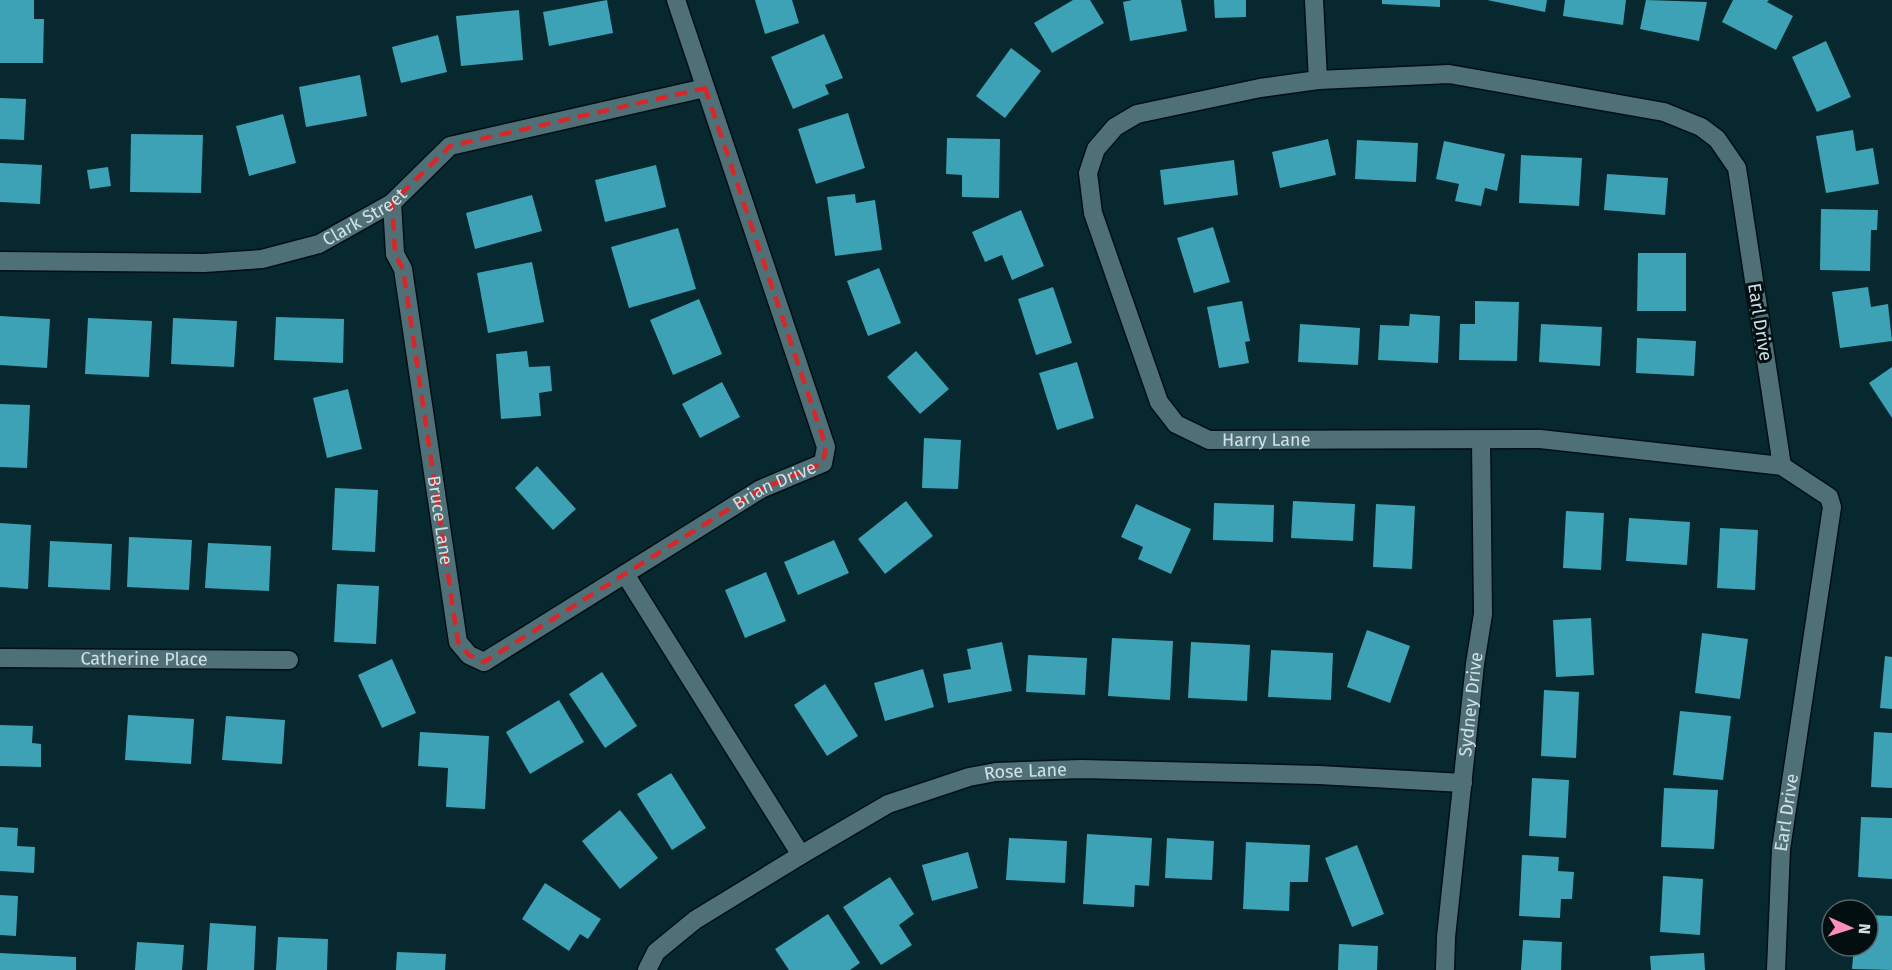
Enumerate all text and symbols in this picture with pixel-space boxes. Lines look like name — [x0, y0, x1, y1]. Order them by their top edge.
street label: Clark Street — [318, 183, 412, 251]
street label: Earl Drive — [1743, 282, 1777, 362]
street label: Harry Lane — [1222, 429, 1311, 451]
street label: Brian Drive — [728, 456, 820, 515]
street label: Bruce Lane — [423, 474, 458, 566]
street label: Catherine Place — [80, 648, 208, 670]
street label: Sydney Drive — [1454, 650, 1488, 758]
street label: Rose Lane — [982, 759, 1067, 785]
street label: Earl Drive — [1770, 772, 1803, 853]
north arrow — [1820, 898, 1880, 958]
text: N — [1855, 923, 1874, 935]

